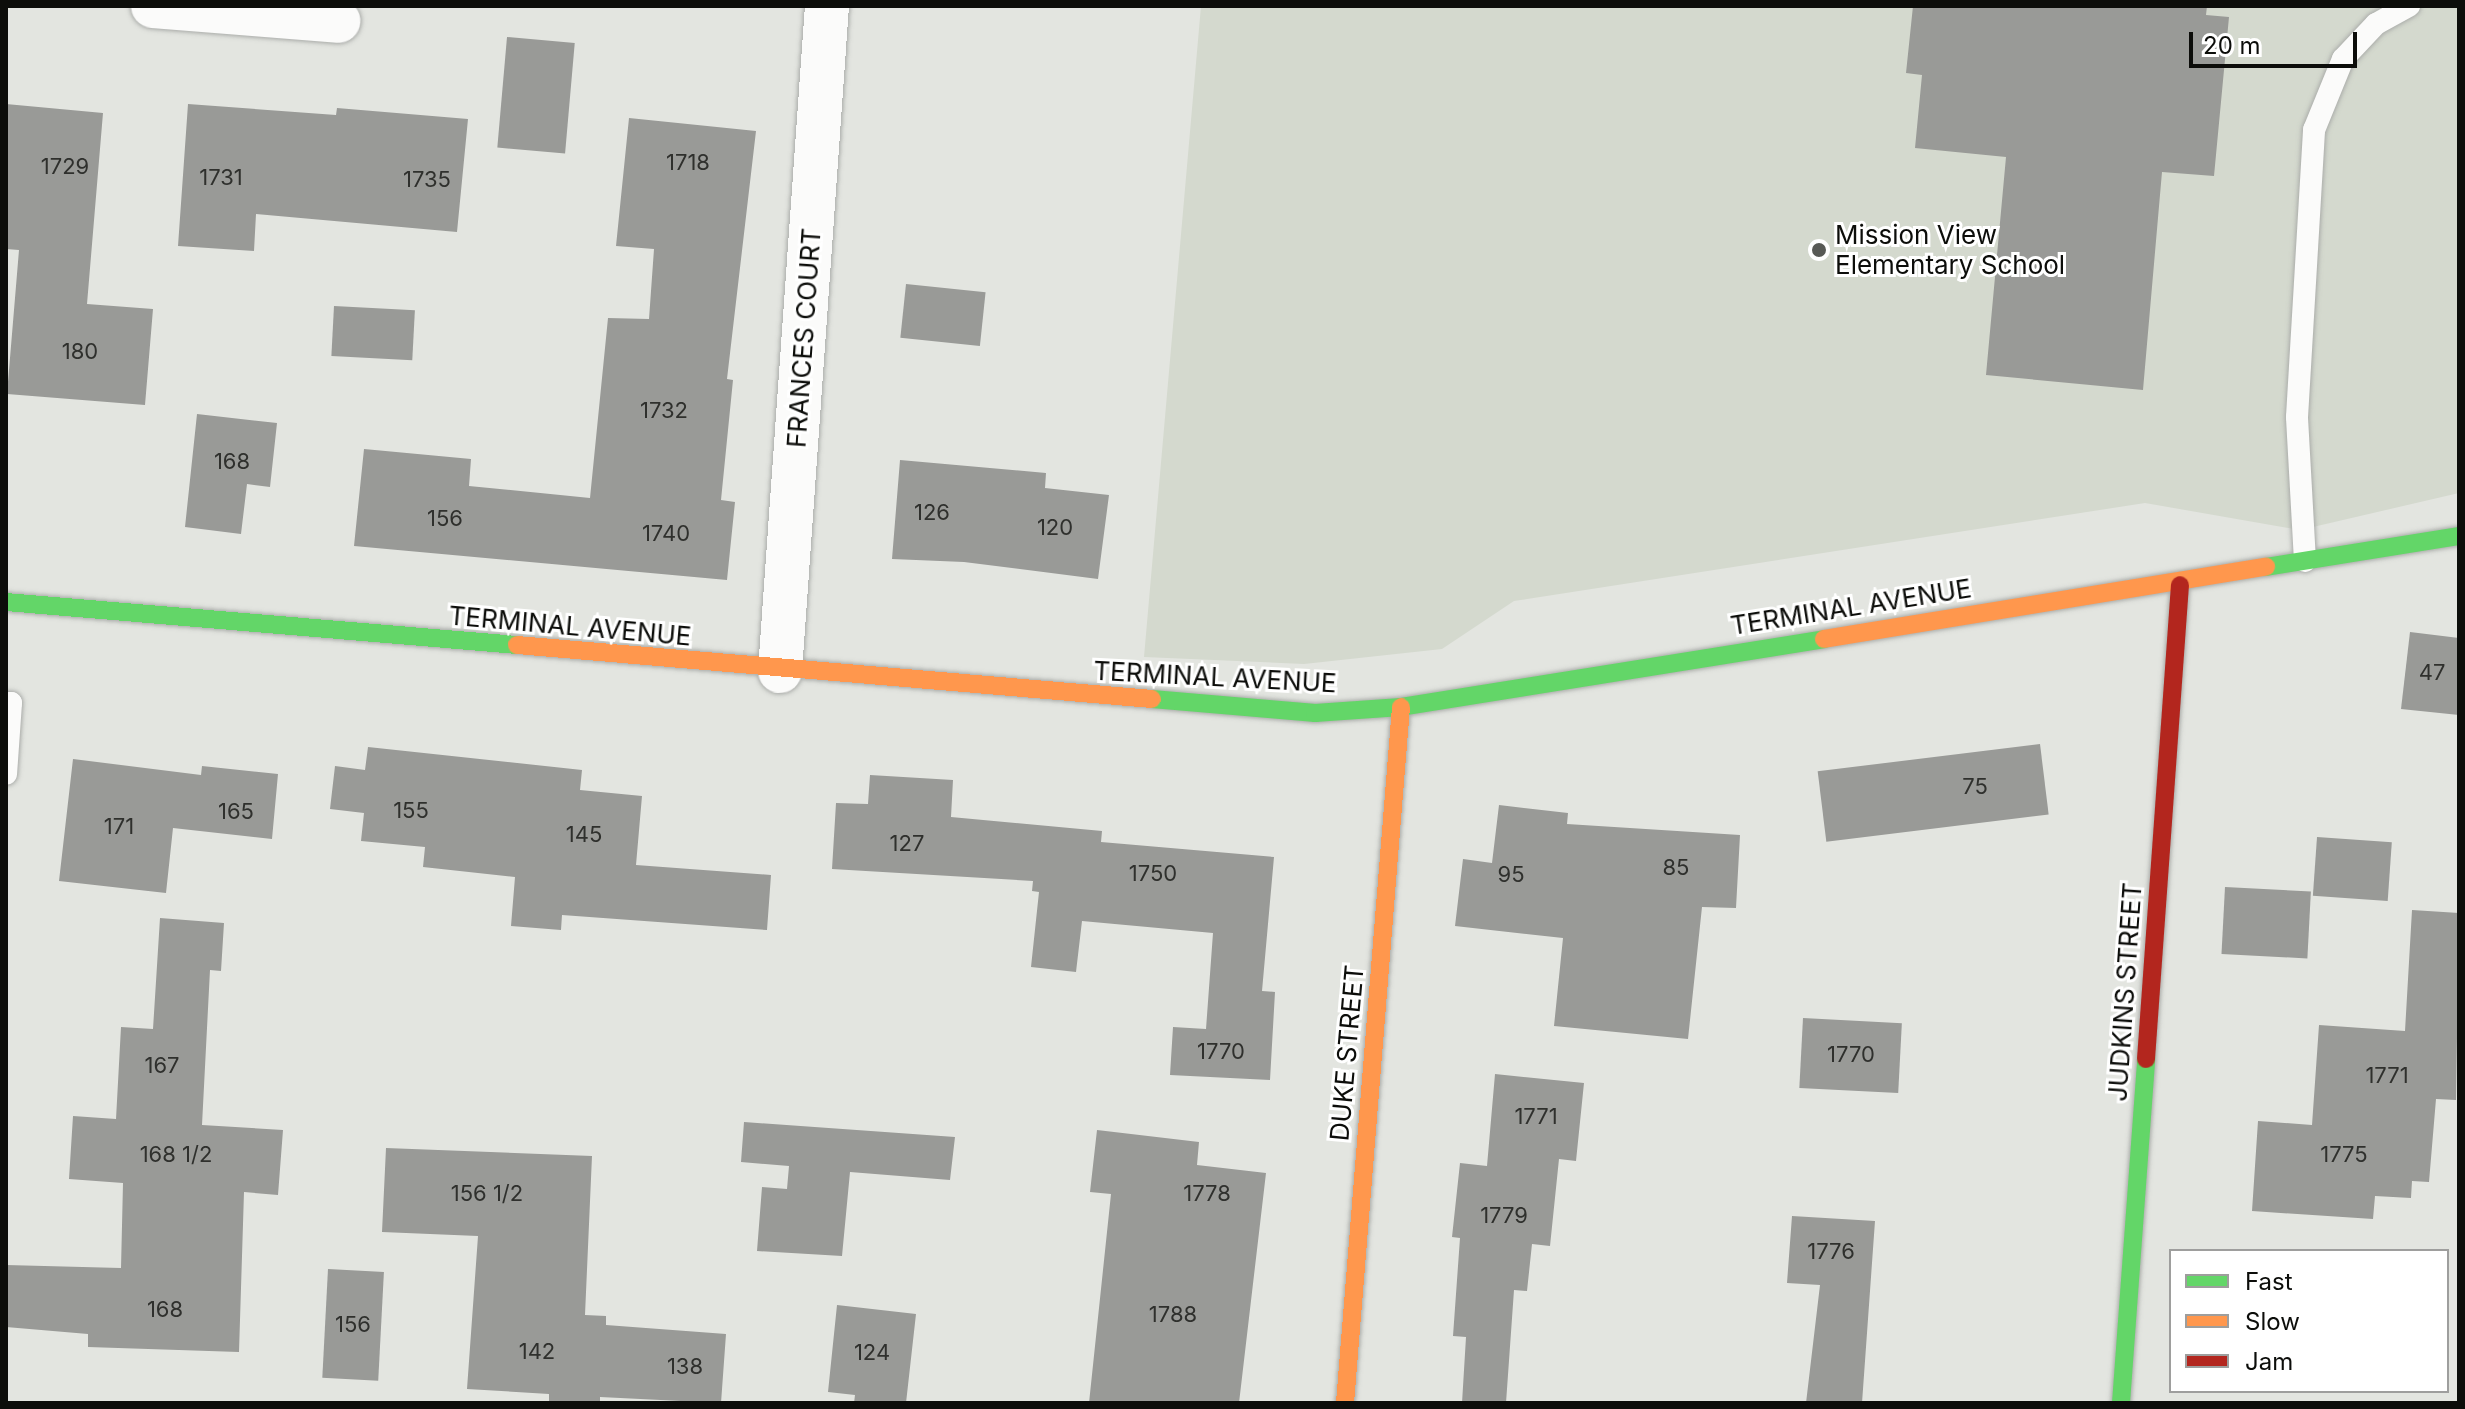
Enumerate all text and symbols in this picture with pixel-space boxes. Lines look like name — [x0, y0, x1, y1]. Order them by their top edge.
scale bar — [2193, 16, 2361, 66]
text: 20 m — [2203, 31, 2261, 60]
house number: 1718 — [666, 150, 710, 176]
house number: 1729 — [41, 154, 89, 180]
house number: 1731 — [199, 165, 243, 191]
house number: 1735 — [403, 167, 451, 193]
place label: Mission View Elementary School — [1835, 219, 2065, 280]
street label: FRANCES COURT — [781, 227, 827, 449]
marker: Mission View Elementary School — [1810, 241, 1828, 259]
house number: 180 — [62, 339, 98, 365]
house number: 1732 — [640, 398, 688, 424]
house number: 168 — [214, 449, 250, 475]
house number: 126 — [914, 500, 950, 526]
house number: 156 — [427, 506, 463, 532]
house number: 120 — [1037, 515, 1073, 541]
house number: 1740 — [642, 521, 690, 547]
street label: TERMINAL AVENUE — [1728, 573, 1974, 641]
street label: TERMINAL AVENUE — [447, 600, 693, 652]
street label: TERMINAL AVENUE — [1093, 655, 1337, 699]
house number: 47 — [2419, 660, 2445, 686]
house number: 75 — [1962, 774, 1988, 800]
house number: 155 — [393, 798, 429, 824]
house number: 165 — [218, 799, 254, 825]
house number: 171 — [104, 814, 134, 840]
house number: 145 — [566, 822, 602, 848]
house number: 127 — [890, 831, 924, 857]
house number: 85 — [1663, 855, 1689, 881]
house number: 1750 — [1129, 861, 1177, 887]
house number: 95 — [1497, 862, 1525, 888]
street label: JUDKINS STREET — [2102, 882, 2148, 1102]
street label: DUKE STREET — [1324, 964, 1370, 1142]
house number: 1770 — [1197, 1039, 1245, 1065]
house number: 1770 — [1827, 1042, 1875, 1068]
house number: 167 — [144, 1053, 180, 1079]
house number: 1771 — [2365, 1063, 2409, 1089]
house number: 1771 — [1514, 1104, 1558, 1130]
house number: 168 1/2 — [140, 1142, 212, 1168]
house number: 1775 — [2320, 1142, 2368, 1168]
house number: 156 1/2 — [451, 1181, 523, 1207]
house number: 1778 — [1183, 1181, 1231, 1207]
house number: 1779 — [1480, 1203, 1528, 1229]
house number: 1776 — [1807, 1239, 1855, 1265]
legend — [2169, 1249, 2449, 1393]
text: Fast — [2245, 1267, 2293, 1296]
house number: 168 — [147, 1297, 183, 1323]
house number: 1788 — [1149, 1302, 1197, 1328]
text: Slow — [2245, 1307, 2300, 1336]
house number: 156 — [335, 1312, 371, 1338]
house number: 142 — [519, 1339, 555, 1365]
house number: 124 — [854, 1340, 890, 1366]
text: Jam — [2245, 1347, 2293, 1376]
house number: 138 — [667, 1354, 703, 1380]

